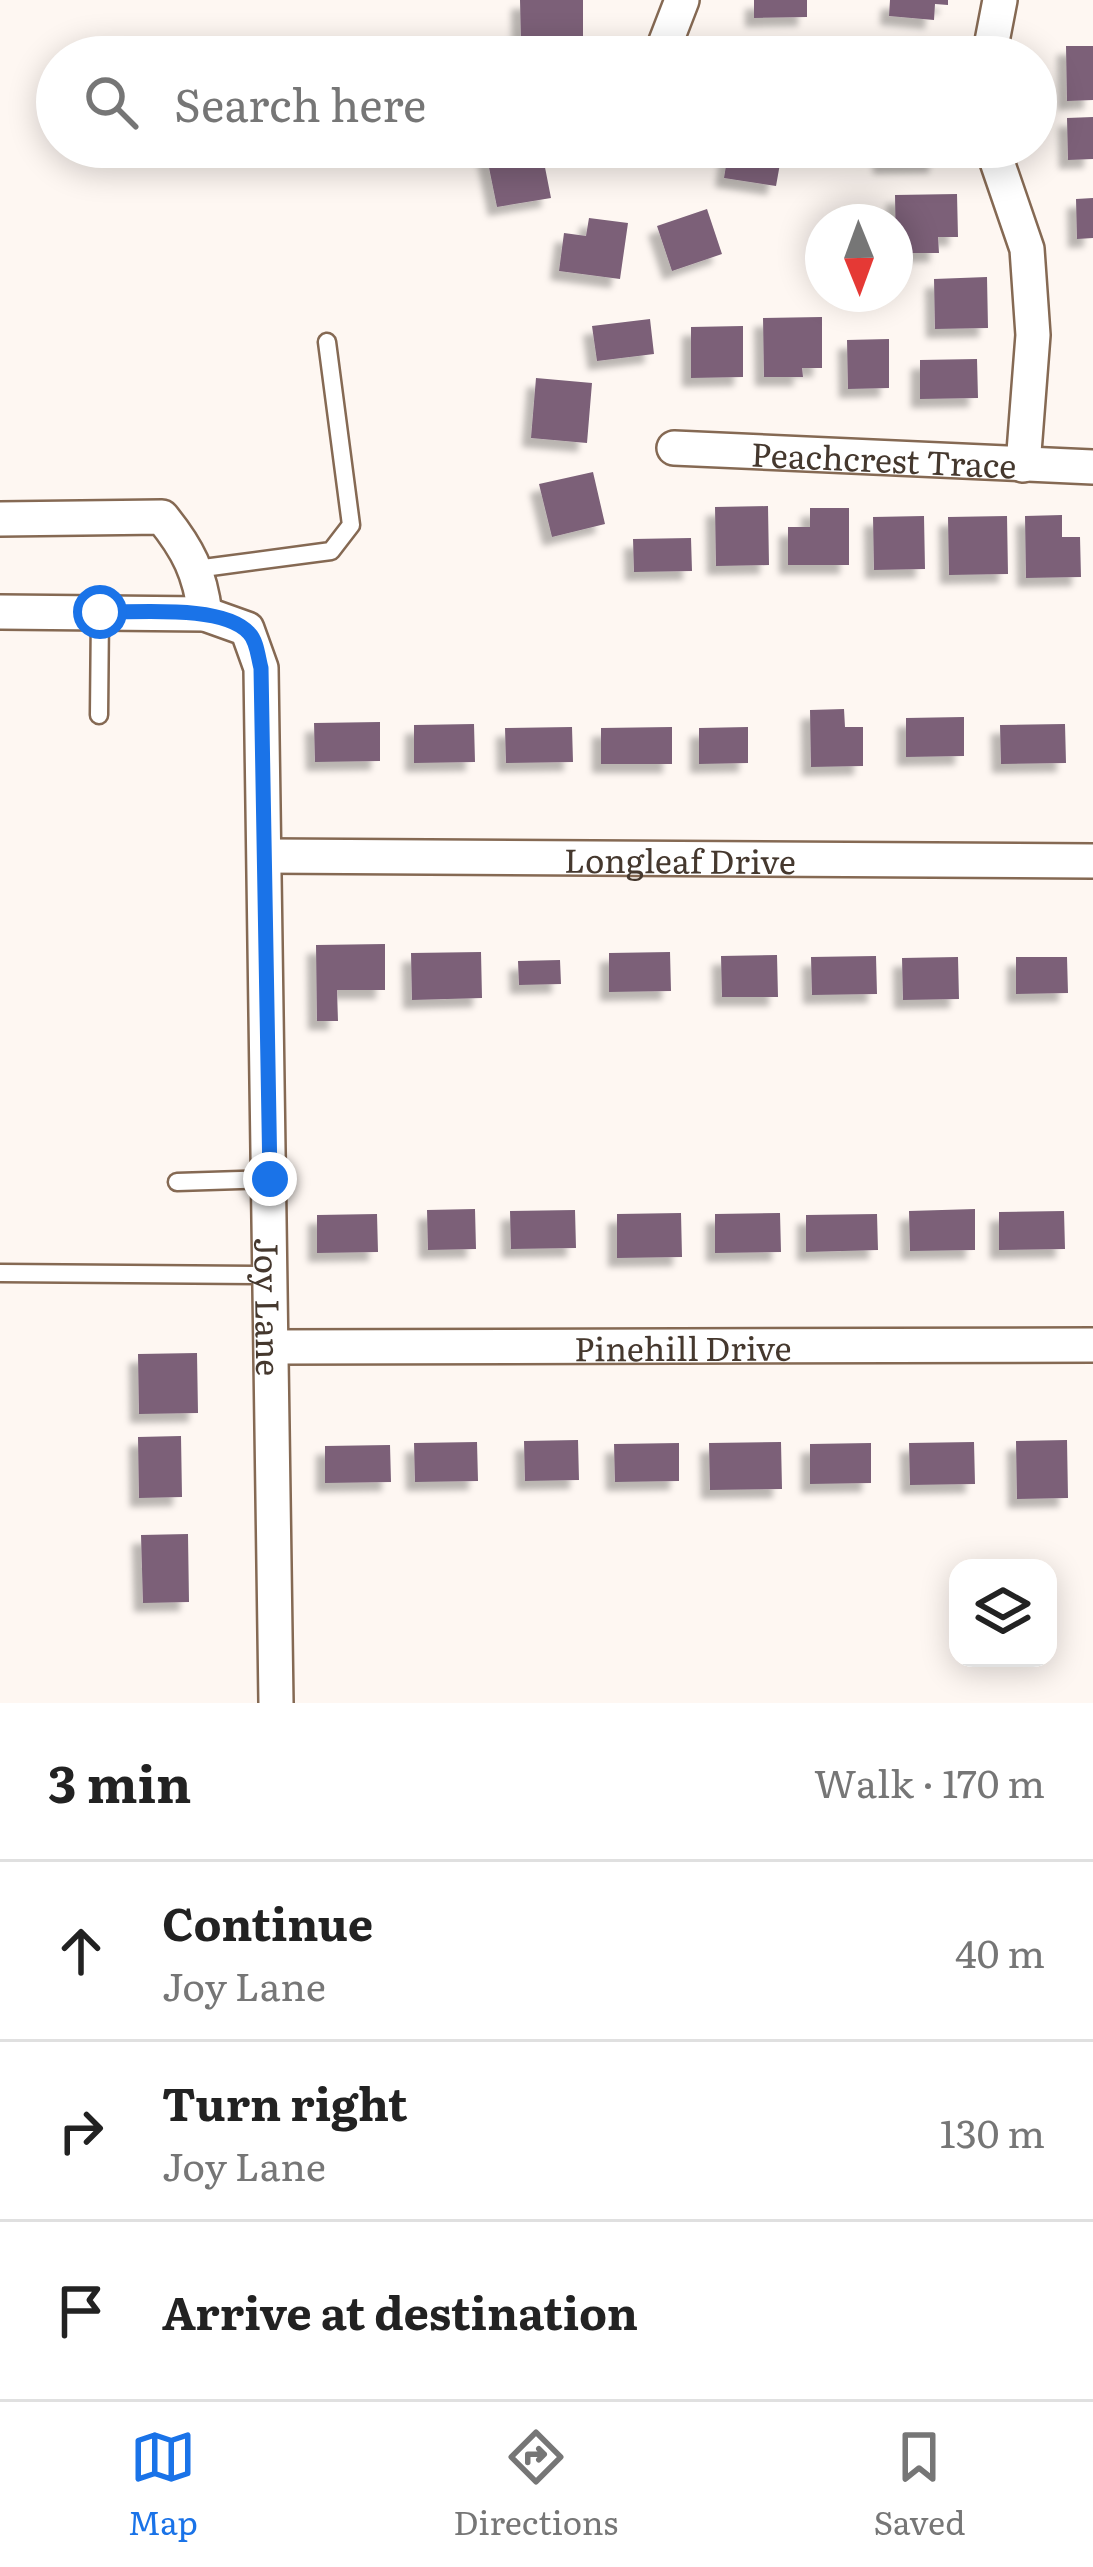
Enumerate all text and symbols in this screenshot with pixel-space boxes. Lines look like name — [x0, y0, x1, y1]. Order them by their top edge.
search box — [36, 36, 1057, 168]
icon: search — [78, 69, 144, 135]
text: Search here — [174, 69, 426, 136]
north arrow — [805, 204, 913, 312]
street label: Peachcrest Trace — [750, 427, 1018, 488]
route start — [73, 585, 127, 639]
street label: Longleaf Drive — [564, 833, 796, 884]
route end — [243, 1152, 297, 1206]
street label: Joy Lane — [245, 1237, 296, 1377]
street label: Pinehill Drive — [574, 1321, 792, 1371]
map controls — [949, 1559, 1057, 1667]
button: layers — [949, 1559, 1057, 1667]
text: 3 min — [48, 1743, 192, 1819]
text: Walk · 170 m — [814, 1752, 1045, 1810]
text: Continue — [162, 1888, 373, 1955]
icon: ahead — [48, 1918, 114, 1984]
text: 40 m — [955, 1922, 1045, 1980]
text: Joy Lane — [162, 1955, 326, 2013]
text: Turn right — [162, 2068, 408, 2135]
icon: right — [48, 2098, 114, 2164]
text: 130 m — [940, 2102, 1045, 2160]
text: Joy Lane — [162, 2135, 326, 2193]
text: Arrive at destination — [162, 2277, 638, 2344]
icon: arrive — [48, 2278, 114, 2344]
tab: Map — [128, 2424, 198, 2545]
tab: Directions — [453, 2424, 618, 2545]
tab: Saved — [873, 2424, 965, 2545]

